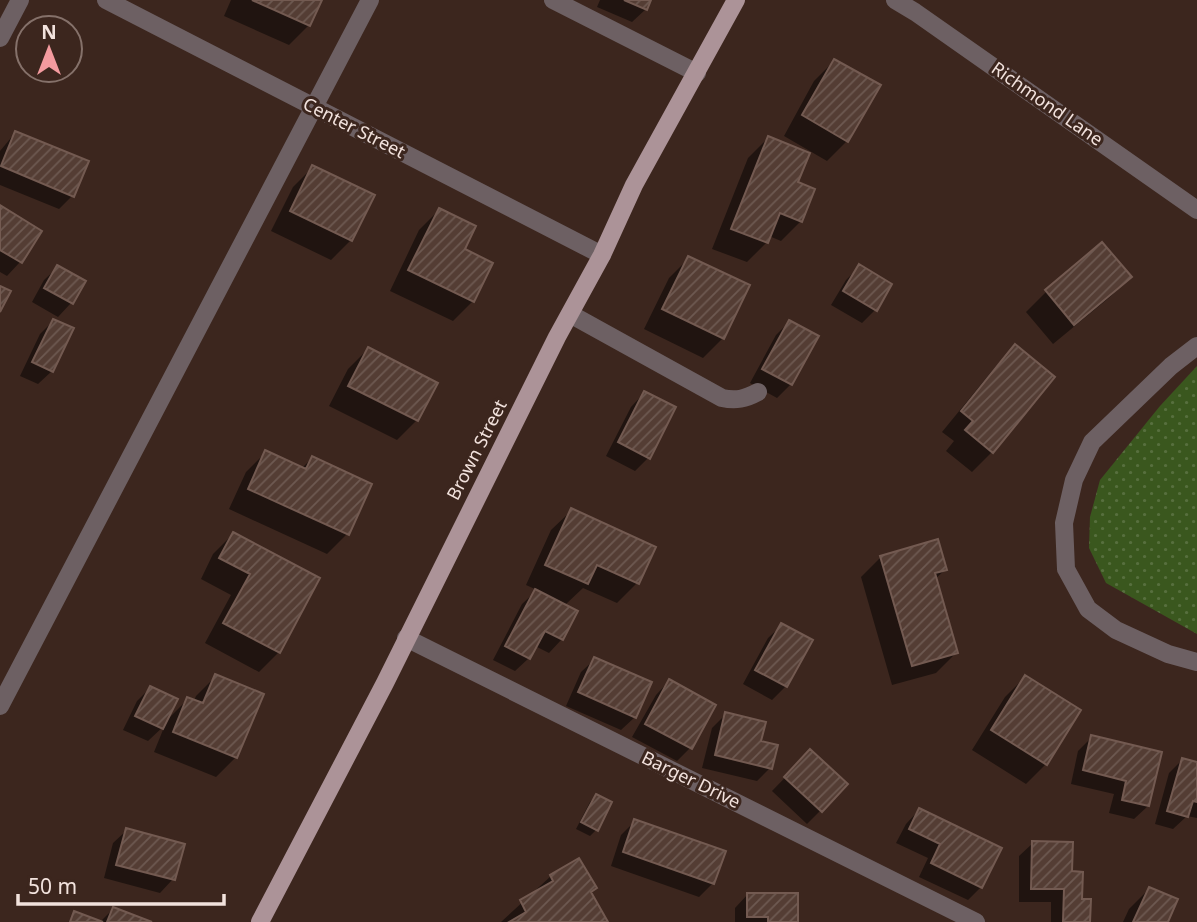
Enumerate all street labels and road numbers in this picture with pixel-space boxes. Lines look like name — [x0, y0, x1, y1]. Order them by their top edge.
street label: Richmond Lane — [987, 56, 1108, 151]
street label: Center Street — [299, 91, 410, 163]
street label: Brown Street — [441, 395, 512, 504]
street label: Barger Drive — [638, 745, 745, 813]

